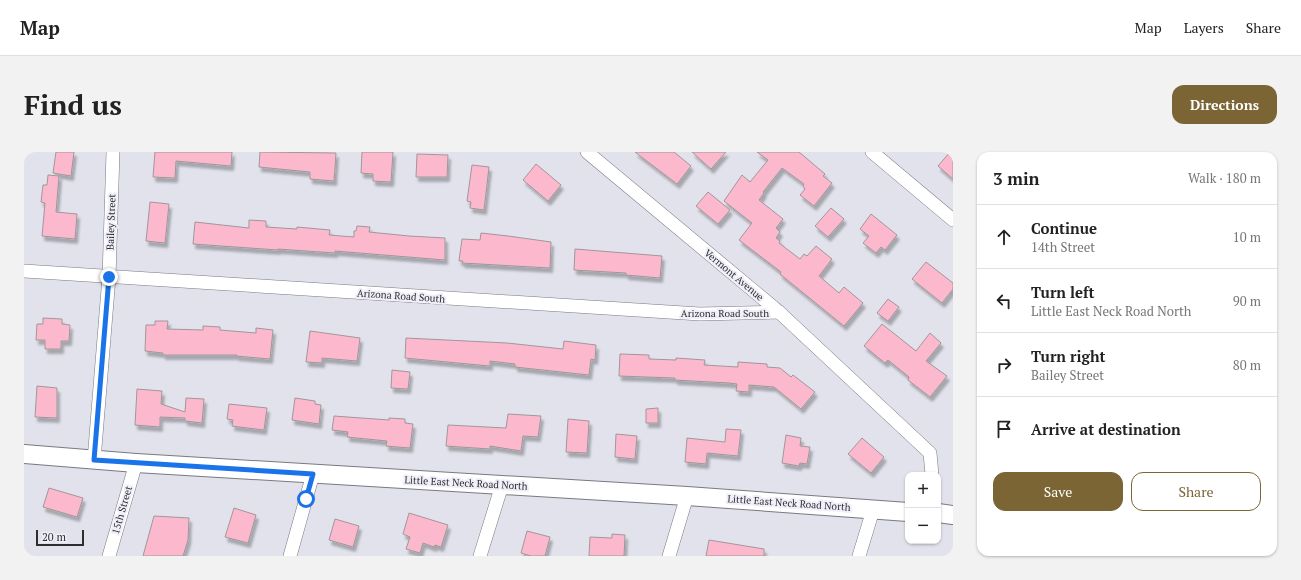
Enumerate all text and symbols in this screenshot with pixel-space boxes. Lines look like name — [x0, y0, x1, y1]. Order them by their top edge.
text: Map — [20, 15, 60, 40]
text: Map — [1135, 18, 1162, 37]
text: Layers — [1184, 18, 1224, 37]
text: Share — [1246, 18, 1281, 37]
button: Directions — [1172, 85, 1277, 124]
text: Find us — [24, 86, 122, 123]
text: 3 min — [993, 167, 1040, 190]
text: Walk · 180 m — [1188, 169, 1261, 187]
street label: Bailey Street — [104, 193, 118, 250]
text: Continue — [1031, 218, 1097, 238]
icon: ahead — [993, 226, 1015, 248]
text: 10 m — [1233, 228, 1261, 246]
text: 14th Street — [1031, 238, 1095, 256]
street label: Vermont Avenue — [702, 246, 766, 304]
route end — [100, 268, 118, 286]
text: Turn left — [1031, 282, 1095, 302]
street label: Arizona Road South — [356, 286, 446, 306]
icon: left — [993, 290, 1015, 312]
text: 90 m — [1233, 292, 1261, 310]
text: Little East Neck Road North — [1031, 302, 1191, 320]
street label: Arizona Road South — [681, 307, 769, 320]
text: Turn right — [1031, 346, 1106, 366]
icon: right — [993, 354, 1015, 376]
text: 80 m — [1233, 356, 1261, 374]
text: Bailey Street — [1031, 366, 1104, 384]
icon: arrive — [993, 418, 1015, 440]
text: Arrive at destination — [1031, 419, 1181, 439]
map controls — [905, 472, 941, 544]
button: + — [905, 472, 941, 508]
button: Save — [993, 472, 1123, 511]
button: Share — [1131, 472, 1261, 511]
street label: Little East Neck Road North — [404, 473, 528, 493]
street label: 15th Street — [109, 484, 135, 536]
route start — [297, 490, 315, 508]
street label: Little East Neck Road North — [727, 492, 851, 514]
button: − — [905, 508, 941, 544]
scale bar — [36, 528, 84, 547]
text: 20 m — [42, 530, 66, 544]

